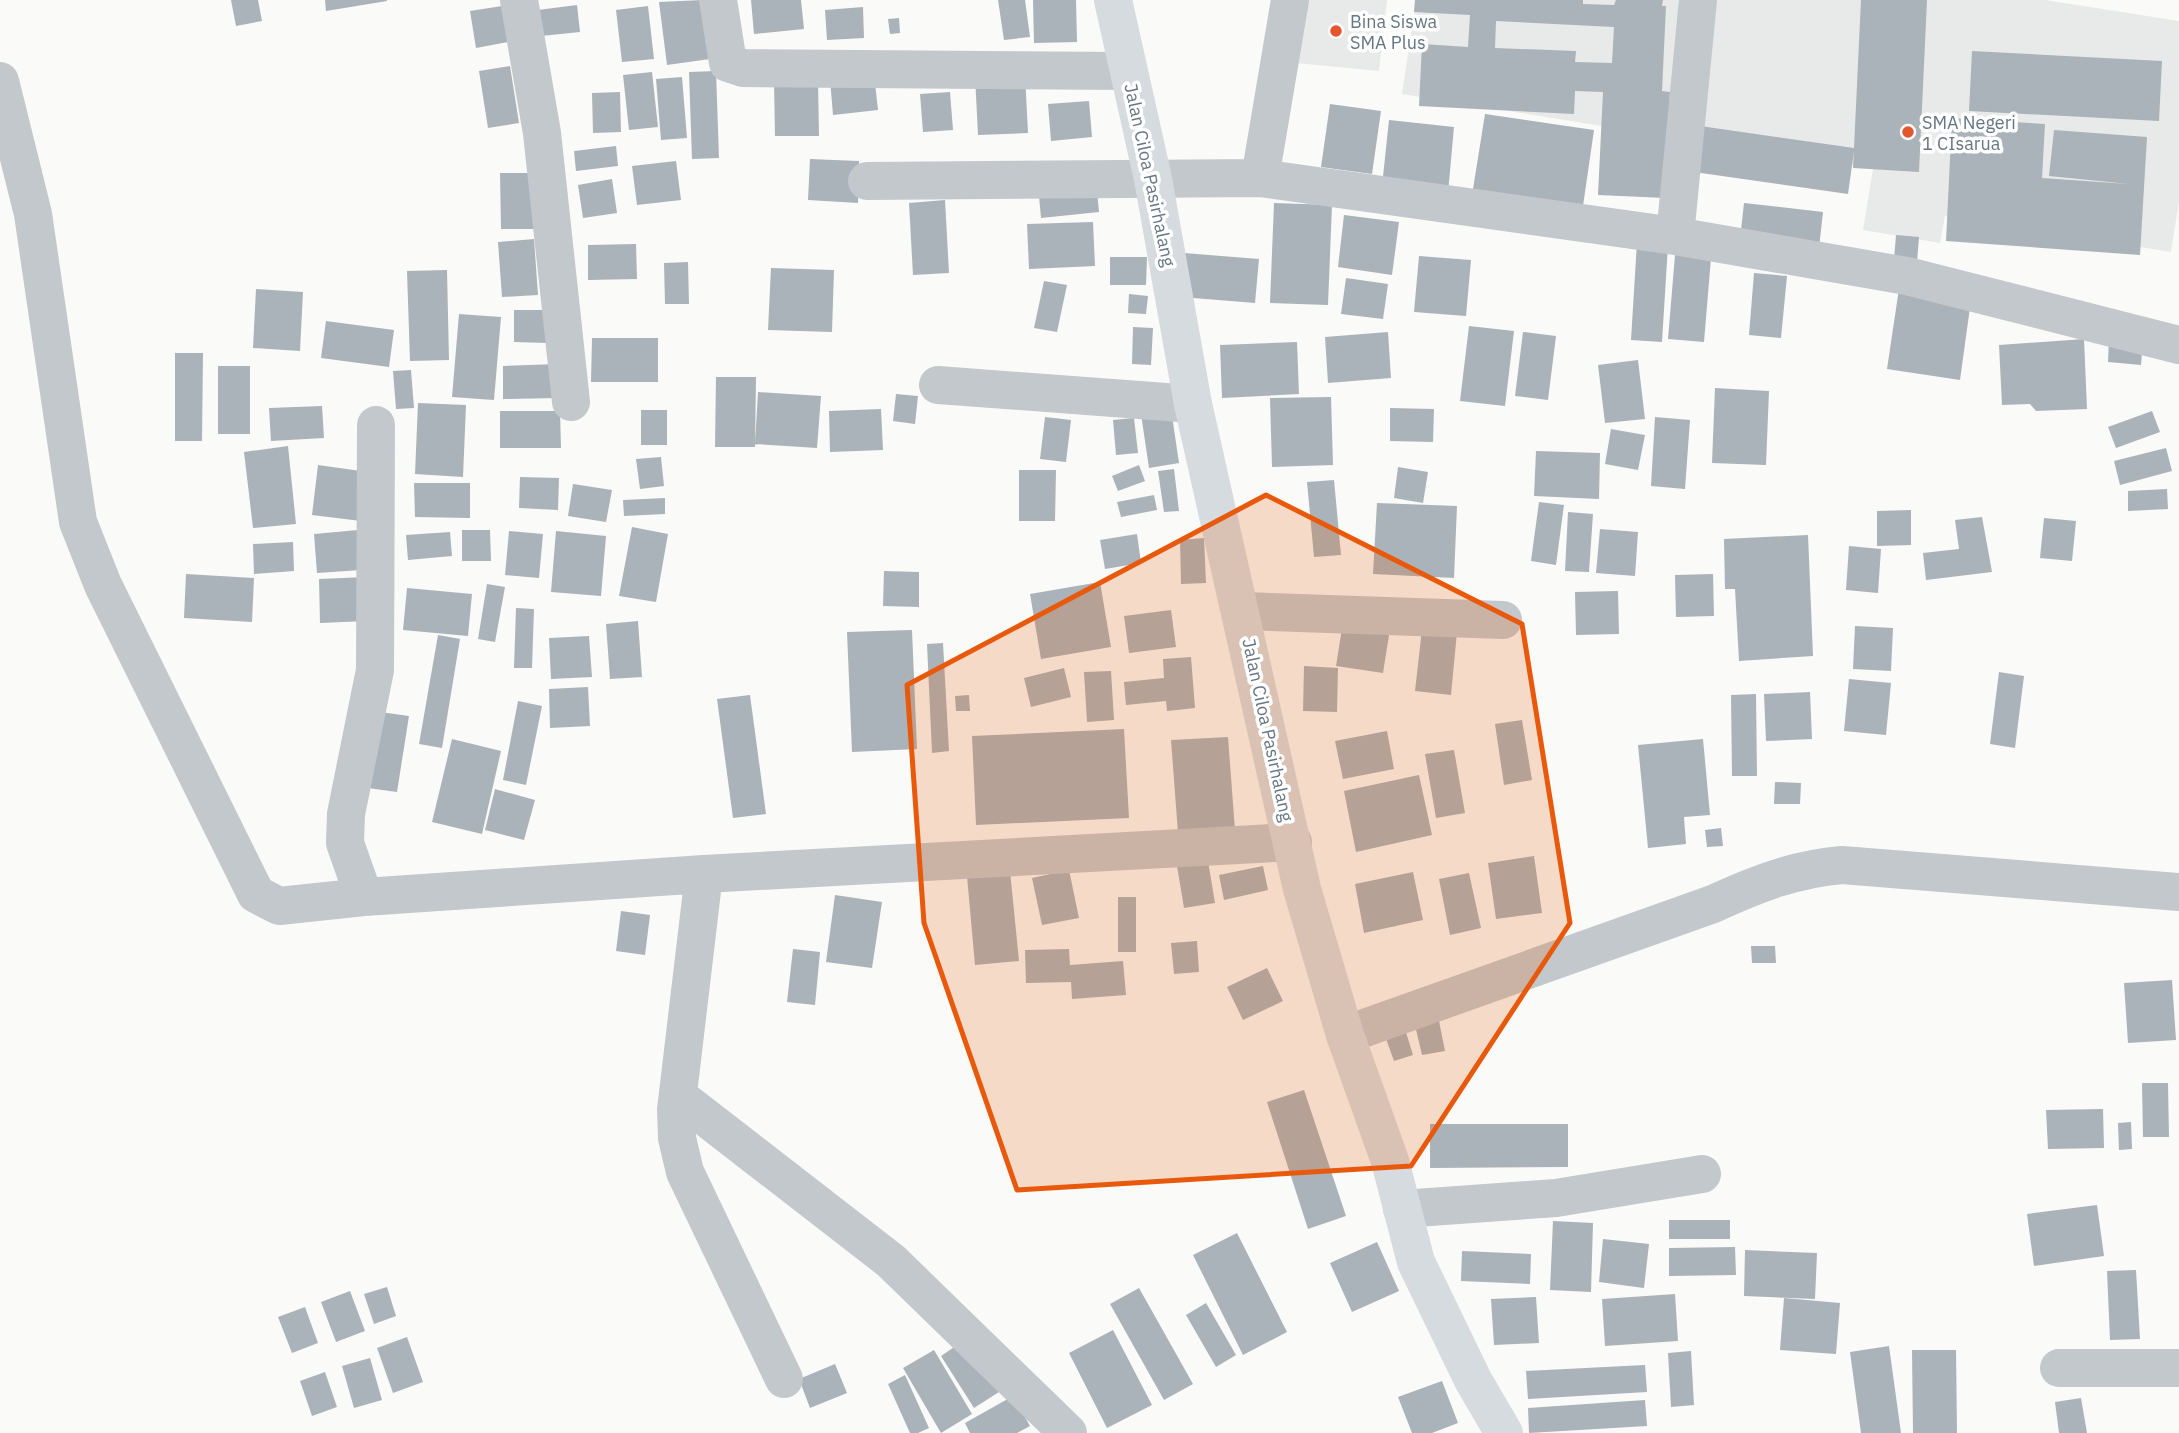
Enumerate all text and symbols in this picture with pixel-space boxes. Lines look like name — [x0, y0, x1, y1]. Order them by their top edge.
place label: Bina Siswa SMA Plus — [1350, 10, 1438, 54]
marker: Bina Siswa SMA Plus — [1328, 23, 1344, 39]
street label: Jalan Ciloa Pasirhalang — [1119, 81, 1181, 269]
place label: SMA Negeri 1 CIsarua — [1922, 111, 2016, 155]
marker: SMA Negeri 1 CIsarua — [1900, 124, 1916, 140]
street label: Jalan Ciloa Pasirhalang — [1237, 636, 1299, 824]

